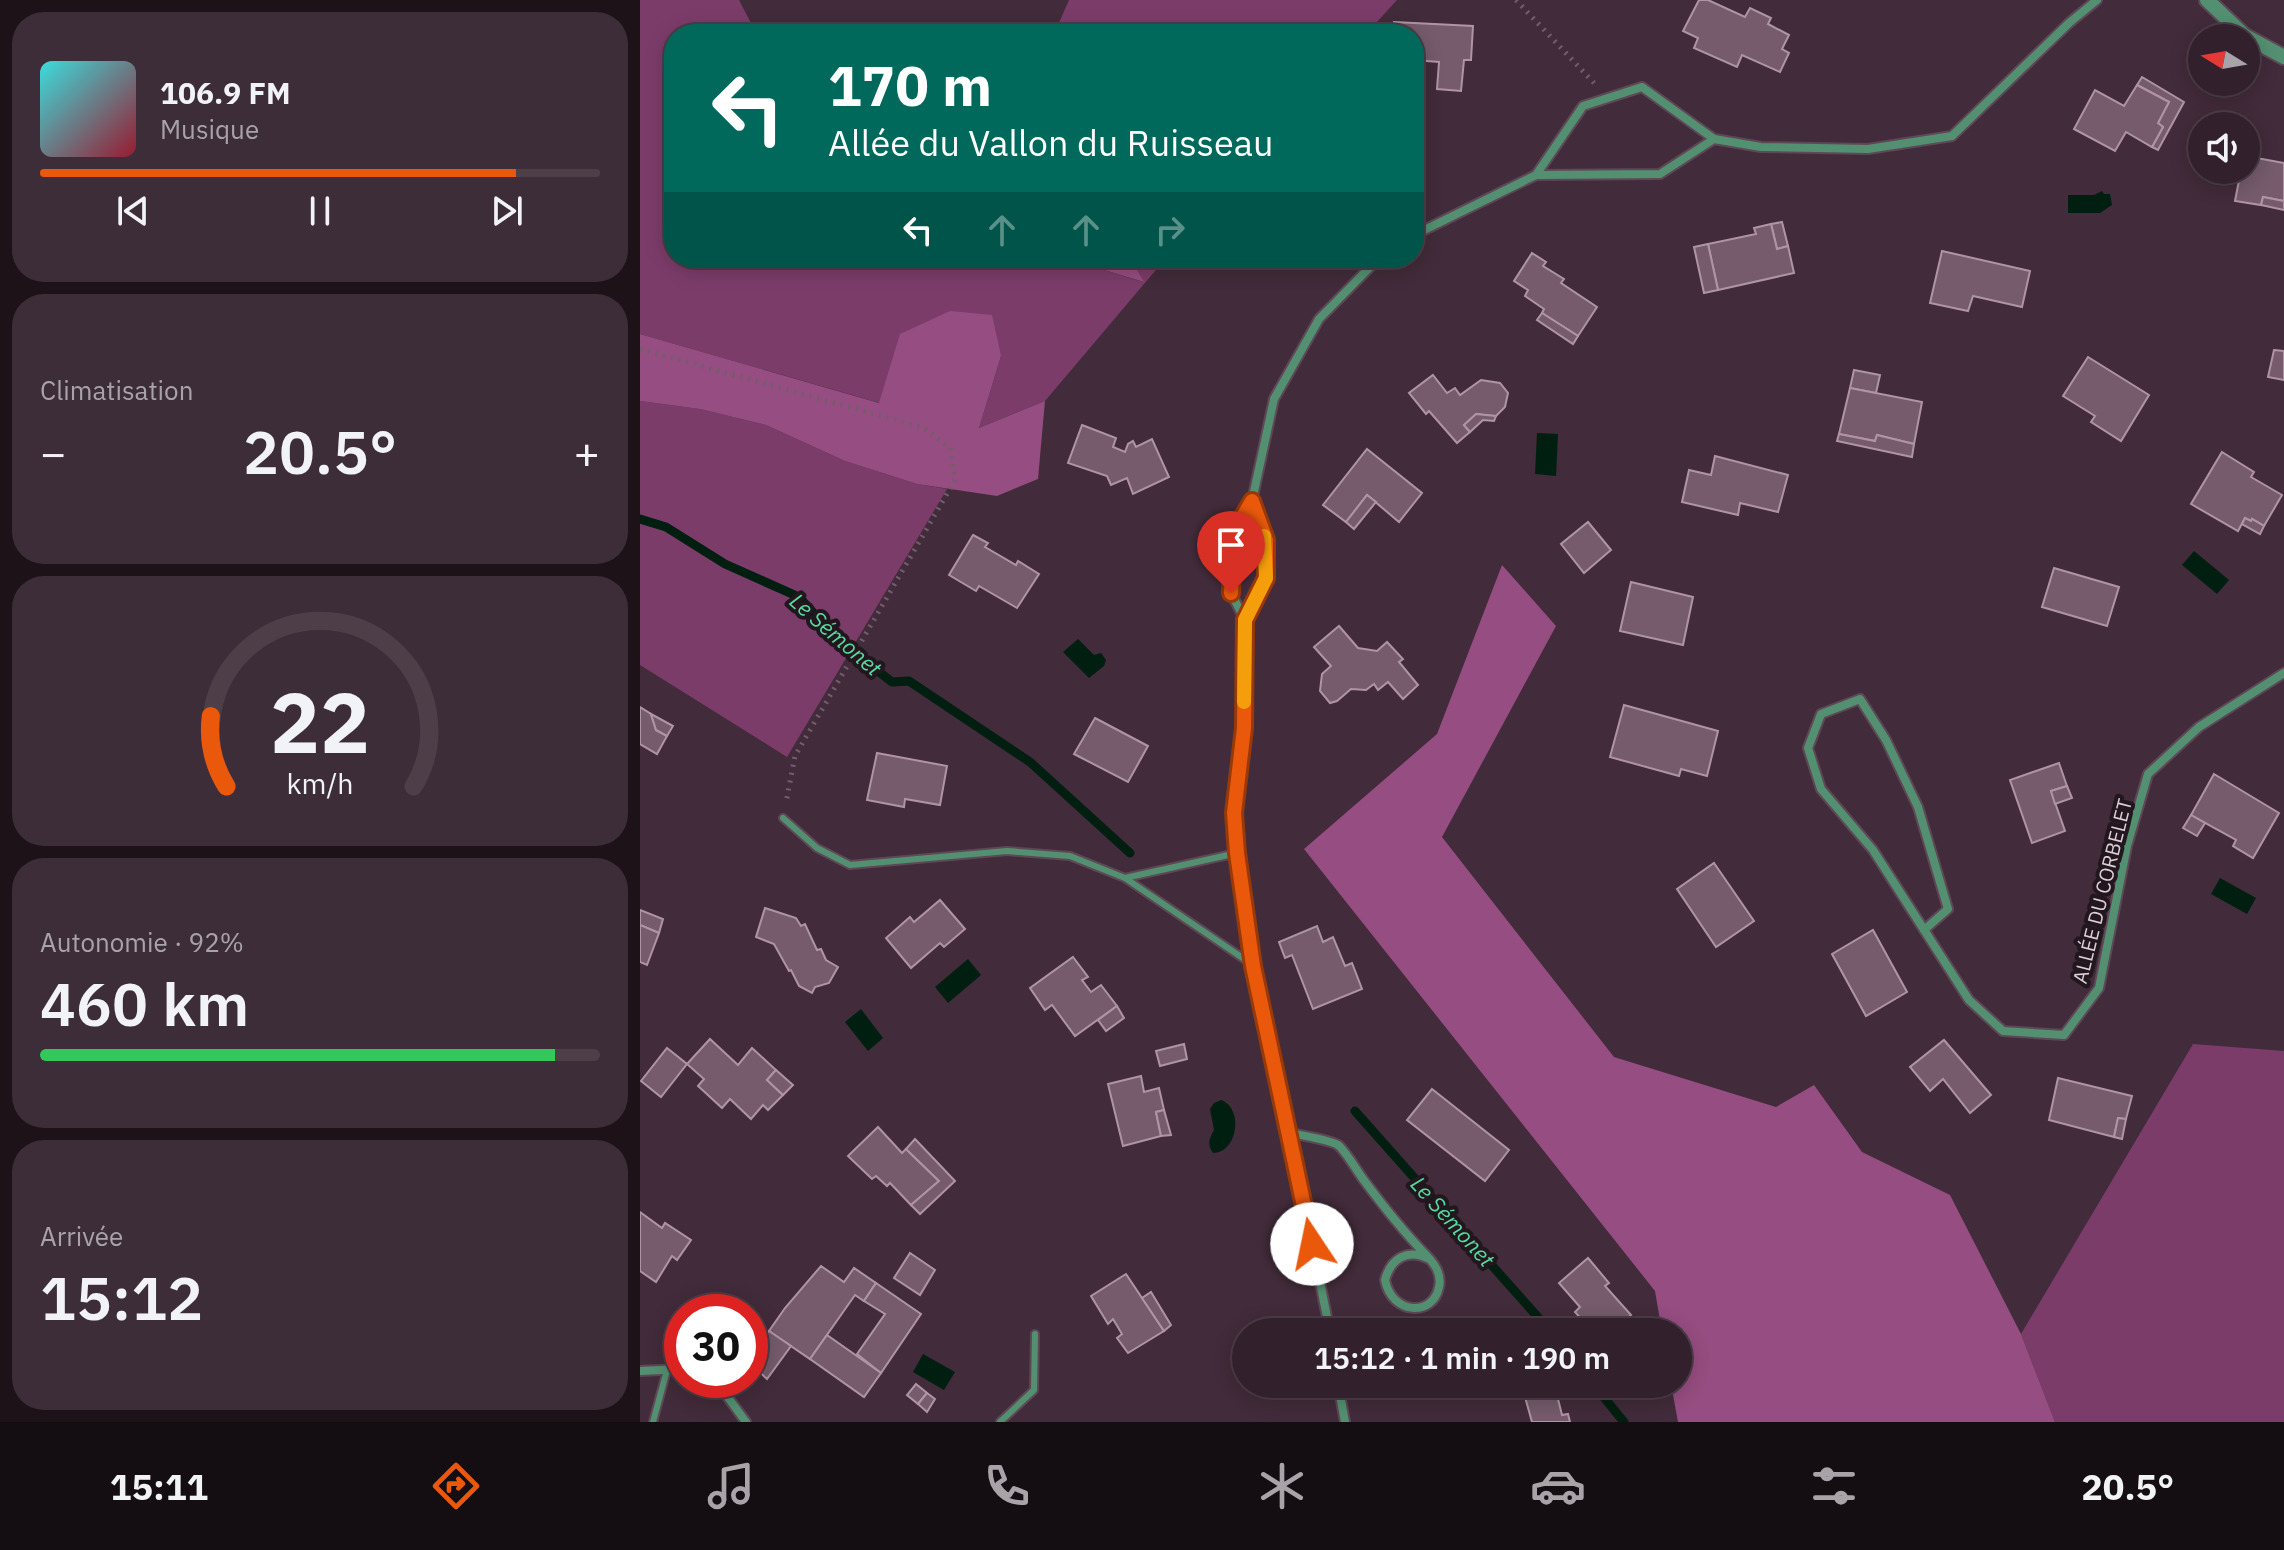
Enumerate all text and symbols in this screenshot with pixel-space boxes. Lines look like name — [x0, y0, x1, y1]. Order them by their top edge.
north arrow — [2188, 24, 2260, 96]
map controls — [2188, 24, 2260, 184]
text: 170 m — [828, 49, 992, 121]
icon: left — [696, 56, 800, 160]
text: 106.9 FM — [160, 73, 291, 112]
text: Musique — [160, 112, 259, 146]
button: sound — [2188, 112, 2260, 184]
text: Allée du Vallon du Ruisseau — [828, 119, 1274, 166]
icon: previous — [111, 189, 155, 233]
icon: pause — [298, 189, 342, 233]
icon: next — [485, 189, 529, 233]
icon: left — [896, 208, 940, 252]
icon: ahead — [980, 208, 1024, 252]
icon: ahead — [1064, 208, 1108, 252]
icon: right — [1148, 208, 1192, 252]
text: Climatisation — [40, 373, 193, 407]
text: 20.5° — [243, 412, 397, 491]
text: − — [40, 424, 66, 481]
text: + — [574, 424, 600, 481]
pin — [1197, 511, 1265, 593]
icon: arrive — [1209, 523, 1253, 567]
water label: Le Sémonet — [784, 586, 889, 682]
text: 22 — [270, 668, 370, 776]
text: km/h — [286, 765, 354, 802]
street label: ALLÉE DU CORBELET — [2066, 796, 2138, 986]
text: Autonomie · 92% — [40, 925, 244, 959]
text: 460 km — [40, 964, 249, 1043]
water label: Le Sémonet — [1405, 1170, 1502, 1273]
position arrow — [1270, 1202, 1354, 1286]
text: Arrivée — [40, 1219, 123, 1253]
text: 15:12 — [40, 1258, 203, 1337]
speed limit sign: 30 — [664, 1294, 768, 1398]
text: 15:12 · 1 min · 190 m — [1314, 1338, 1610, 1377]
icon: directions — [428, 1458, 484, 1514]
icon: music — [703, 1458, 759, 1514]
icon: phone — [979, 1458, 1035, 1514]
icon: climate — [1254, 1458, 1310, 1514]
icon: car — [1530, 1458, 1586, 1514]
icon: filters — [1806, 1458, 1862, 1514]
text: 15:11 — [110, 1463, 208, 1510]
text: 20.5° — [2081, 1463, 2174, 1510]

